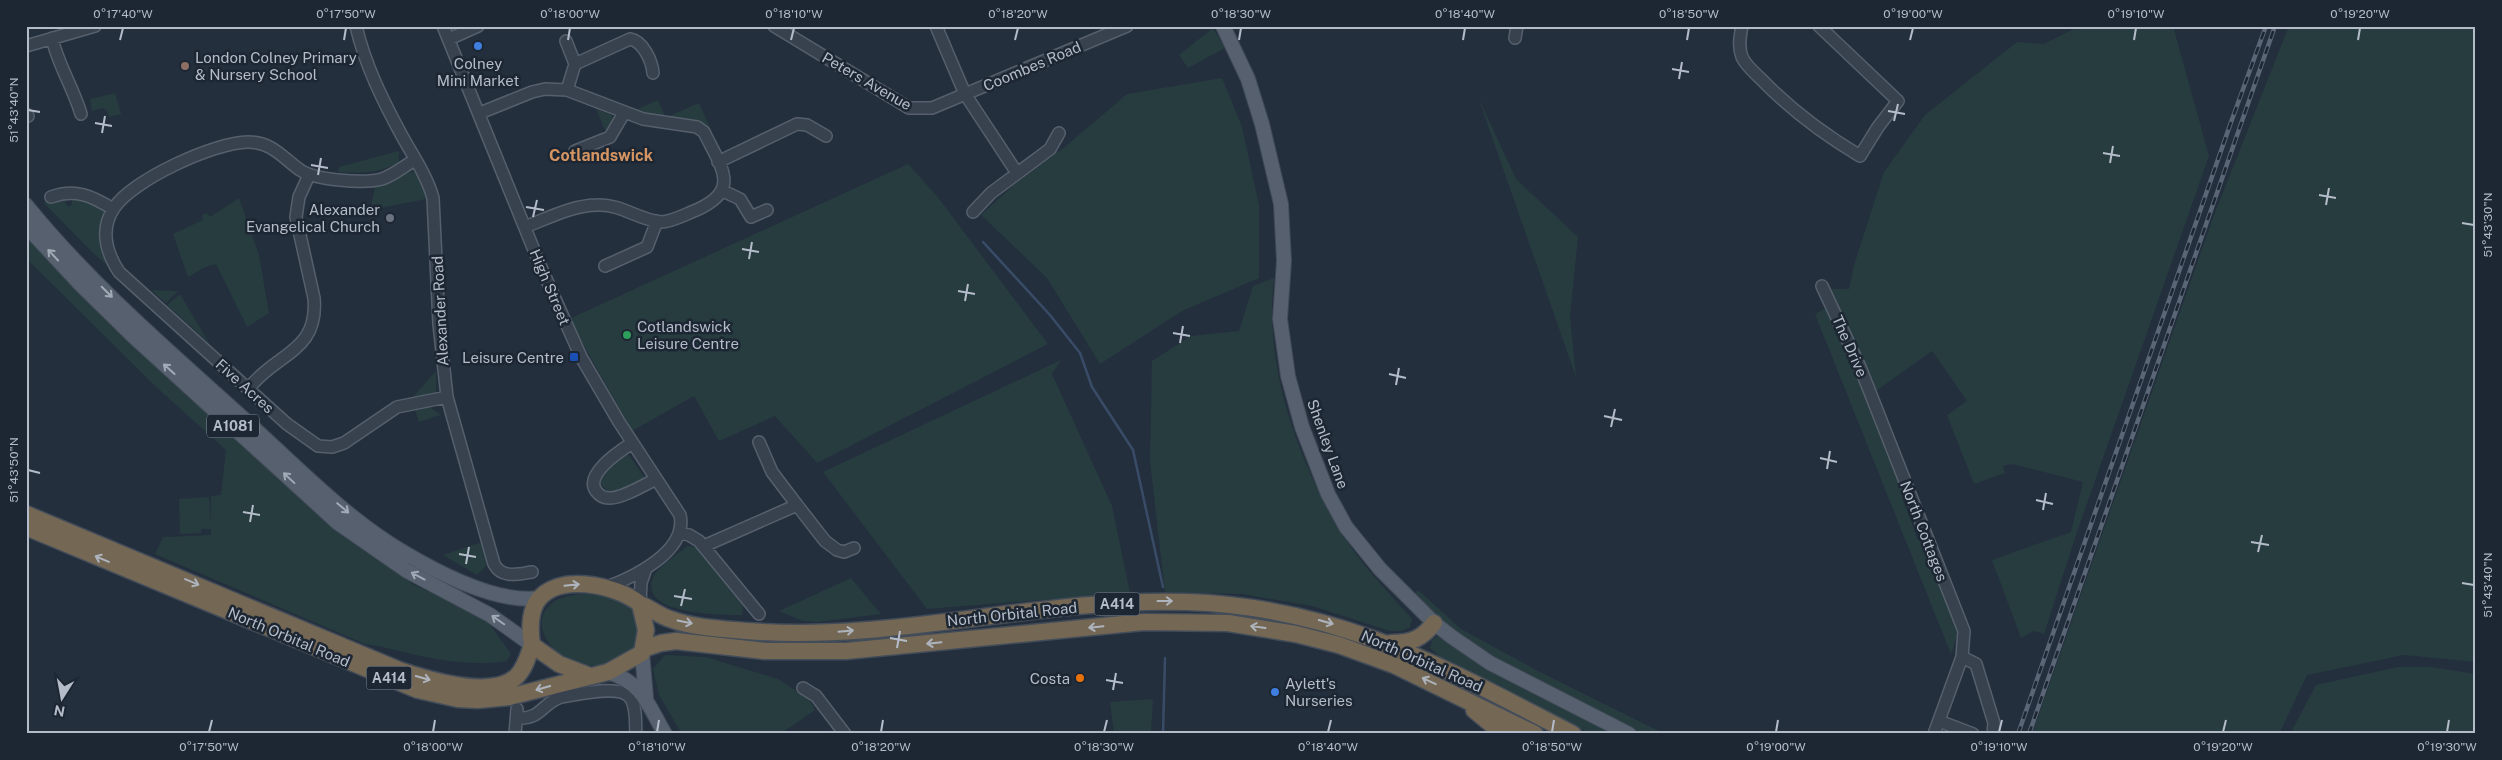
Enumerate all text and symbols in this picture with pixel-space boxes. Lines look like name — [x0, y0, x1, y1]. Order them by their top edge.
text: 0°17'40"W — [93, 7, 153, 21]
text: 0°17'50"W — [316, 7, 376, 21]
text: 0°18'00"W — [540, 7, 600, 21]
text: 0°18'10"W — [765, 7, 823, 21]
text: 0°18'20"W — [988, 7, 1048, 21]
text: 0°18'30"W — [1211, 7, 1272, 21]
text: 0°18'40"W — [1435, 7, 1496, 21]
text: 0°18'50"W — [1659, 7, 1720, 21]
text: 0°19'00"W — [1883, 7, 1943, 21]
text: 0°19'10"W — [2107, 7, 2165, 21]
text: 0°19'20"W — [2330, 7, 2390, 21]
street label: Coombes Road — [981, 38, 1083, 94]
marker: Colney Mini Market — [472, 40, 484, 52]
place label: London Colney Primary & Nursery School — [195, 49, 357, 83]
street label: Peters Avenue — [819, 49, 915, 113]
place label: Colney Mini Market — [437, 55, 519, 89]
marker: London Colney Primary & Nursery School — [179, 60, 191, 72]
text: 51°43'40"N — [7, 77, 21, 143]
district label: Cotlandswick — [549, 146, 653, 165]
text: 51°43'30"N — [2481, 192, 2495, 258]
place label: Alexander Evangelical Church — [246, 201, 380, 235]
marker: Alexander Evangelical Church — [384, 212, 396, 224]
street label: High Street — [526, 247, 574, 328]
one-way arrow — [47, 249, 59, 261]
street label: Alexander Road — [429, 255, 451, 367]
one-way arrow — [101, 286, 113, 298]
street label: The Drive — [1829, 313, 1871, 379]
place label: Cotlandswick Leisure Centre — [637, 318, 739, 352]
marker: Cotlandswick Leisure Centre — [621, 329, 633, 341]
place label: Leisure Centre — [462, 349, 564, 366]
marker: Leisure Centre — [568, 351, 580, 363]
street label: Five Acres — [212, 355, 278, 417]
one-way arrow — [163, 363, 176, 374]
street label: Shenley Lane — [1304, 397, 1352, 491]
road number: A1081 — [207, 414, 259, 438]
text: 51°43'50"N — [7, 437, 21, 503]
one-way arrow — [283, 472, 296, 484]
street label: North Cottages — [1897, 478, 1951, 584]
one-way arrow — [336, 503, 349, 514]
text: 51°43'40"N — [2481, 552, 2495, 618]
one-way arrow — [95, 553, 110, 563]
one-way arrow — [411, 571, 426, 580]
one-way arrow — [184, 578, 199, 588]
one-way arrow — [564, 580, 580, 590]
road number: A414 — [1094, 592, 1140, 616]
one-way arrow — [1157, 597, 1173, 606]
street label: North Orbital Road — [946, 599, 1078, 629]
street label: North Orbital Road — [226, 604, 352, 670]
one-way arrow — [491, 615, 505, 625]
one-way arrow — [676, 618, 692, 628]
one-way arrow — [1317, 618, 1333, 628]
one-way arrow — [1088, 622, 1104, 632]
one-way arrow — [1250, 622, 1266, 632]
one-way arrow — [838, 627, 854, 636]
street label: North Orbital Road — [1359, 627, 1485, 695]
one-way arrow — [926, 638, 942, 648]
road number: A414 — [366, 666, 412, 690]
place label: Costa — [1030, 670, 1070, 687]
north arrow — [38, 672, 88, 722]
marker: Costa — [1074, 672, 1086, 684]
one-way arrow — [414, 673, 430, 683]
place label: Aylett's Nurseries — [1285, 675, 1353, 709]
one-way arrow — [1422, 676, 1437, 685]
one-way arrow — [535, 683, 551, 693]
marker: Aylett's Nurseries — [1269, 686, 1281, 698]
text: N — [53, 702, 66, 720]
text: 0°17'50"W — [179, 740, 239, 754]
text: 0°18'00"W — [403, 740, 463, 754]
text: 0°18'10"W — [628, 740, 686, 754]
text: 0°18'20"W — [851, 740, 911, 754]
text: 0°18'30"W — [1074, 740, 1135, 754]
text: 0°18'40"W — [1298, 740, 1359, 754]
text: 0°18'50"W — [1522, 740, 1583, 754]
text: 0°19'00"W — [1746, 740, 1806, 754]
text: 0°19'10"W — [1970, 740, 2028, 754]
text: 0°19'20"W — [2193, 740, 2253, 754]
text: 0°19'30"W — [2417, 740, 2477, 754]

